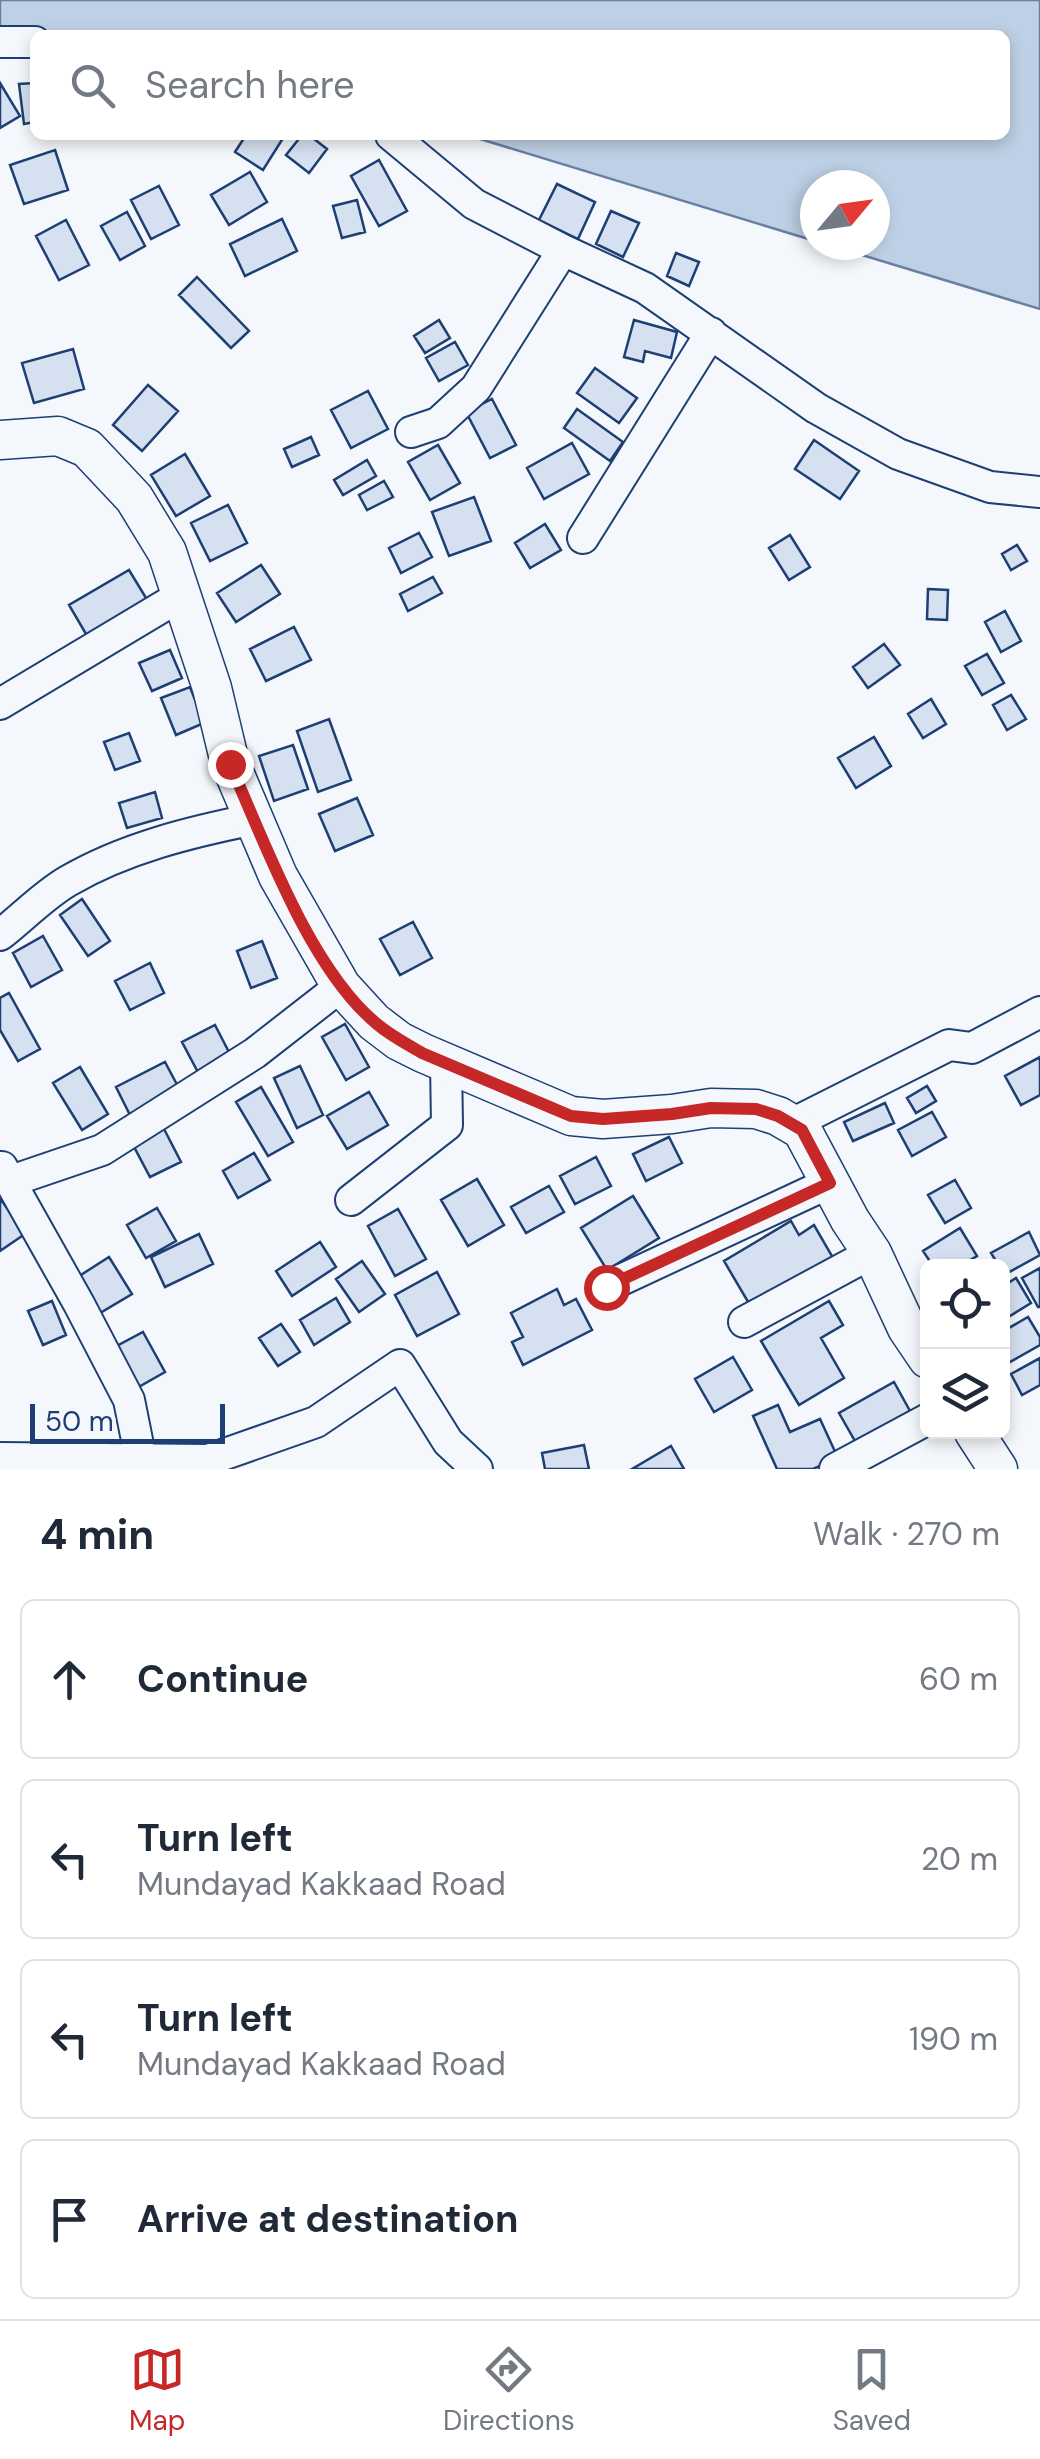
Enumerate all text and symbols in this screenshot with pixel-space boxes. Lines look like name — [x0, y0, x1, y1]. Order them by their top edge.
search box — [30, 30, 1010, 140]
icon: search — [65, 58, 120, 113]
text: Search here — [145, 60, 355, 110]
north arrow — [800, 170, 890, 260]
route end — [208, 742, 254, 788]
map controls — [920, 1259, 1010, 1439]
button: locate — [920, 1259, 1010, 1349]
route start — [584, 1265, 630, 1311]
button: layers — [920, 1349, 1010, 1439]
scale bar — [30, 1399, 225, 1444]
text: 50 m — [45, 1403, 114, 1440]
text: 4 min — [40, 1507, 154, 1562]
text: Walk · 270 m — [813, 1513, 1000, 1555]
icon: ahead — [42, 1652, 97, 1707]
text: Continue — [137, 1654, 308, 1704]
text: 60 m — [919, 1658, 998, 1700]
text: Turn left — [137, 1813, 293, 1863]
icon: left — [42, 1832, 97, 1887]
text: 20 m — [921, 1838, 998, 1880]
text: Mundayad Kakkaad Road — [137, 1863, 506, 1905]
text: Turn left — [137, 1993, 293, 2043]
icon: left — [42, 2012, 97, 2067]
text: 190 m — [909, 2018, 998, 2060]
text: Mundayad Kakkaad Road — [137, 2043, 506, 2085]
icon: arrive — [42, 2192, 97, 2247]
text: Arrive at destination — [137, 2194, 519, 2244]
tab: Map — [129, 2342, 185, 2439]
tab: Directions — [443, 2342, 575, 2439]
tab: Saved — [833, 2342, 911, 2439]

